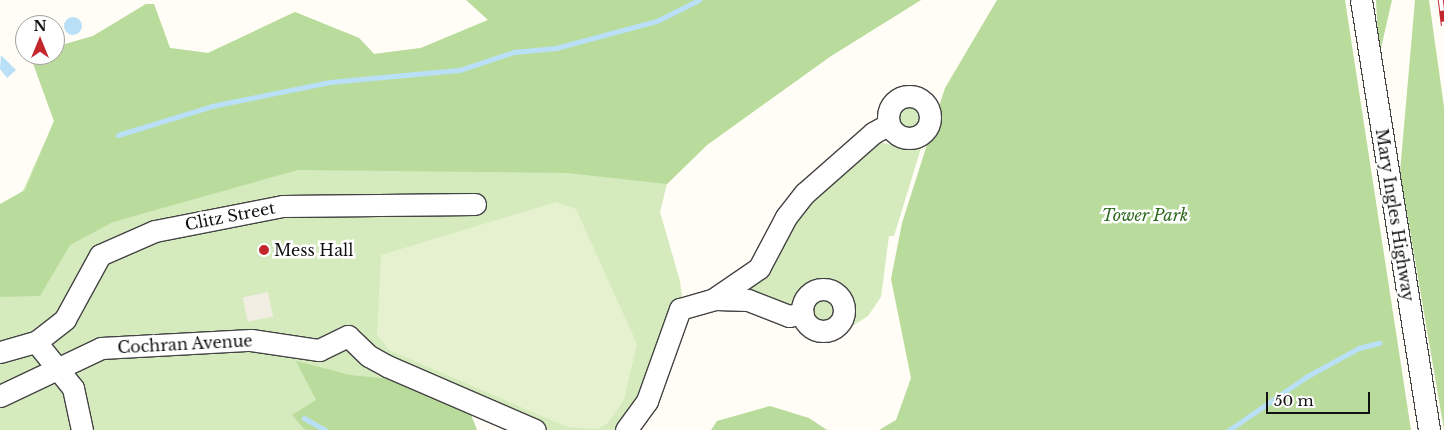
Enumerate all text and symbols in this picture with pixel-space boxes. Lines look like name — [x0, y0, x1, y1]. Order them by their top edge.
north arrow — [15, 15, 65, 65]
text: N — [33, 17, 47, 35]
street label: Mary Ingles Highway — [1372, 127, 1418, 303]
street label: Clitz Street — [183, 198, 277, 234]
park label: Tower Park — [1102, 205, 1188, 225]
place label: Mess Hall — [274, 240, 353, 260]
marker: Mess Hall — [258, 244, 270, 256]
street label: Cochran Avenue — [117, 331, 253, 357]
scale bar — [1269, 382, 1373, 414]
text: 50 m — [1274, 391, 1314, 410]

